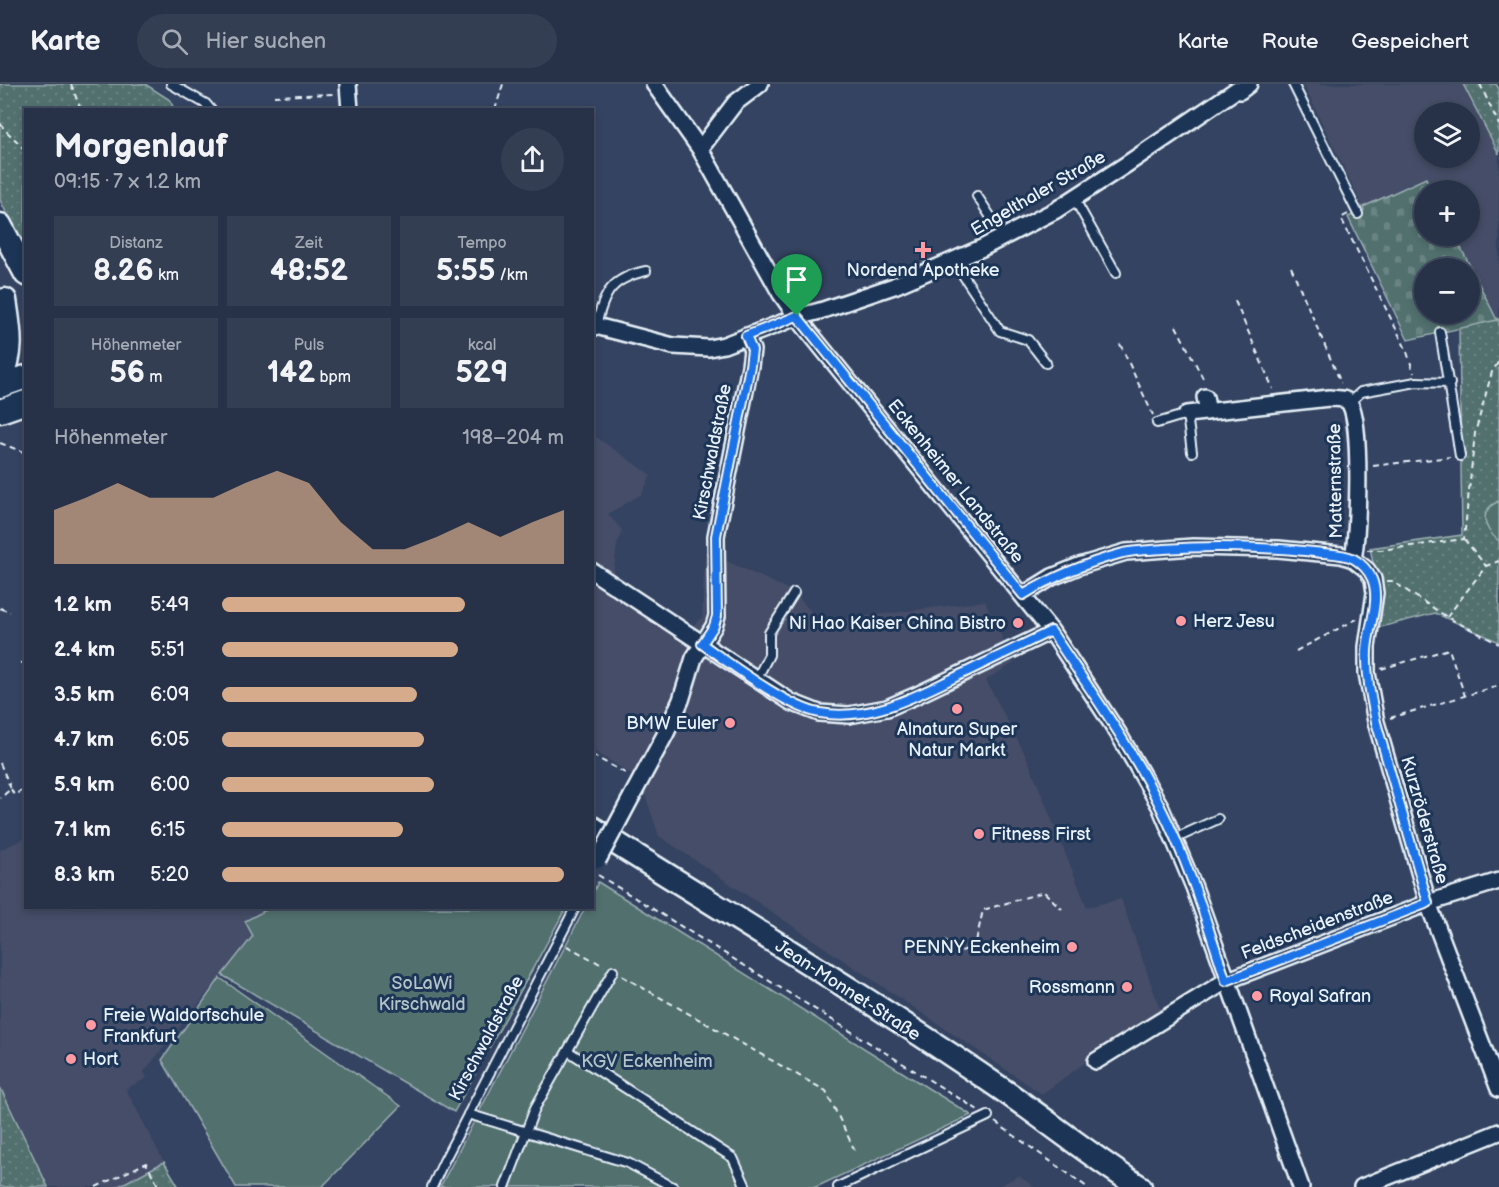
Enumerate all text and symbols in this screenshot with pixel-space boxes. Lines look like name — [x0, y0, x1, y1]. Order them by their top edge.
search box — [137, 14, 557, 68]
text: Karte — [30, 25, 101, 58]
icon: search — [158, 25, 191, 58]
text: Hier suchen — [206, 28, 326, 55]
text: Karte — [1177, 29, 1229, 54]
text: Route — [1262, 29, 1318, 54]
text: Gespeichert — [1351, 29, 1469, 54]
map controls — [1414, 102, 1480, 324]
button: layers — [1414, 102, 1480, 168]
text: Morgenlauf — [54, 127, 228, 167]
button: share — [501, 128, 564, 191]
street label: Engelthaler Straße — [967, 146, 1110, 240]
text: 09:15 · 7 × 1.2 km — [54, 170, 201, 194]
button: + — [1414, 180, 1480, 246]
text: Distanz — [109, 234, 163, 253]
text: Zeit — [295, 234, 323, 253]
text: Tempo — [457, 234, 507, 253]
marker: Nordend Apotheke — [916, 243, 930, 257]
text: 8.26 — [93, 253, 154, 289]
text: 48:52 — [270, 253, 348, 289]
text: 5:55 — [436, 253, 495, 289]
pin — [771, 254, 822, 316]
button: − — [1414, 258, 1480, 324]
place label: Nordend Apotheke — [847, 260, 1000, 281]
icon: arrive — [780, 263, 813, 296]
text: km — [154, 266, 179, 285]
text: /km — [495, 266, 528, 285]
text: Höhenmeter — [91, 336, 181, 355]
text: Puls — [294, 336, 324, 355]
text: kcal — [468, 336, 496, 355]
text: 56 — [109, 355, 145, 391]
text: 142 — [267, 355, 315, 391]
text: 529 — [456, 355, 508, 391]
text: m — [145, 368, 163, 387]
text: bpm — [315, 368, 351, 387]
street label: Kirschwaldstraße — [689, 382, 736, 522]
street label: Eckenheimer Landstraße — [883, 395, 1028, 568]
street label: Matternstraße — [1324, 423, 1347, 539]
text: Höhenmeter — [54, 426, 167, 450]
text: 198–204 m — [462, 426, 564, 450]
text: 1.2 km — [54, 593, 112, 617]
text: 5:49 — [150, 593, 189, 617]
place label: Herz Jesu — [1193, 611, 1275, 632]
place label: Ni Hao Kaiser China Bistro — [789, 613, 1006, 634]
marker: Herz Jesu — [1174, 614, 1188, 628]
marker: Ni Hao Kaiser China Bistro — [1011, 616, 1025, 630]
text: 2.4 km — [54, 638, 115, 662]
text: 5:51 — [150, 638, 185, 662]
text: 3.5 km — [54, 683, 115, 707]
text: 6:09 — [150, 683, 190, 707]
marker: Alnatura Super Natur Markt — [950, 702, 964, 716]
place label: BMW Euler — [626, 713, 718, 734]
marker: BMW Euler — [723, 716, 737, 730]
place label: Alnatura Super Natur Markt — [897, 719, 1018, 761]
text: 4.7 km — [54, 728, 114, 752]
text: 6:05 — [150, 728, 189, 752]
street label: Kurzröderstraße — [1396, 754, 1453, 887]
text: 5.9 km — [54, 773, 115, 797]
text: 6:00 — [150, 773, 190, 797]
text: 7.1 km — [54, 818, 111, 842]
text: 6:15 — [150, 818, 185, 842]
place label: Fitness First — [991, 824, 1091, 845]
marker: Fitness First — [972, 827, 986, 841]
text: 8.3 km — [54, 863, 115, 887]
text: 5:20 — [150, 863, 189, 887]
street label: Feldscheidenstraße — [1238, 887, 1396, 964]
street label: Jean-Monnet-Straße — [771, 936, 925, 1045]
place label: PENNY Eckenheim — [904, 937, 1060, 958]
marker: PENNY Eckenheim — [1065, 940, 1079, 954]
street label: Kirschwaldstraße — [445, 972, 528, 1104]
park label: SoLaWi Kirschwald — [379, 973, 465, 1015]
place label: Rossmann — [1029, 977, 1115, 998]
marker: Rossmann — [1120, 980, 1134, 994]
place label: Royal Safran — [1269, 986, 1371, 1007]
marker: Royal Safran — [1250, 989, 1264, 1003]
place label: Freie Waldorfschule Frankfurt — [103, 1005, 264, 1047]
marker: Freie Waldorfschule Frankfurt — [84, 1018, 98, 1032]
place label: Hort — [83, 1049, 119, 1070]
park label: KGV Eckenheim — [581, 1051, 713, 1072]
marker: Hort — [64, 1052, 78, 1066]

